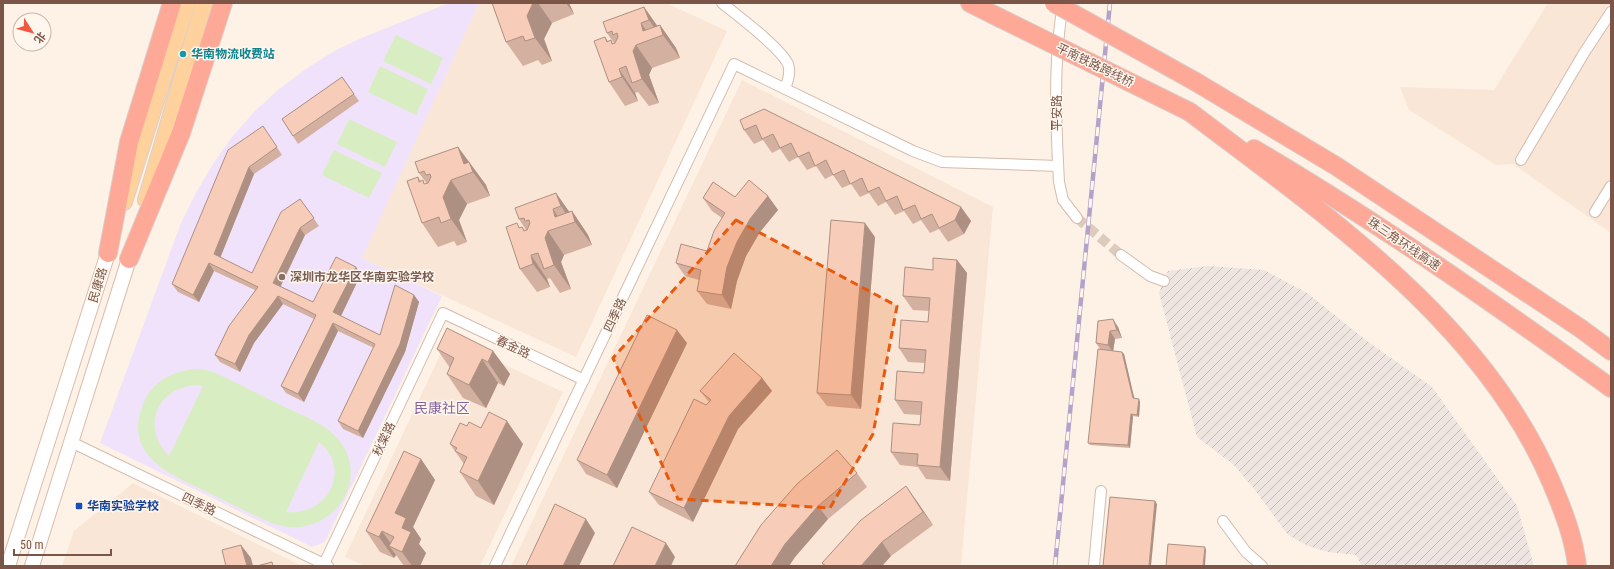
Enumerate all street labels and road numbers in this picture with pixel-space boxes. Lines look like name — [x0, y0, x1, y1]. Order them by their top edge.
street label: 平南铁路跨线桥 — [1054, 40, 1136, 90]
street label: 平安路 — [1050, 95, 1064, 131]
street label: 珠三角环线高速 — [1365, 215, 1443, 273]
street label: 民康路 — [86, 266, 110, 304]
street label: 四季路 — [601, 296, 629, 334]
street label: 春金路 — [494, 333, 532, 361]
street label: 秋棠路 — [370, 420, 398, 458]
street label: 四季路 — [180, 490, 218, 518]

